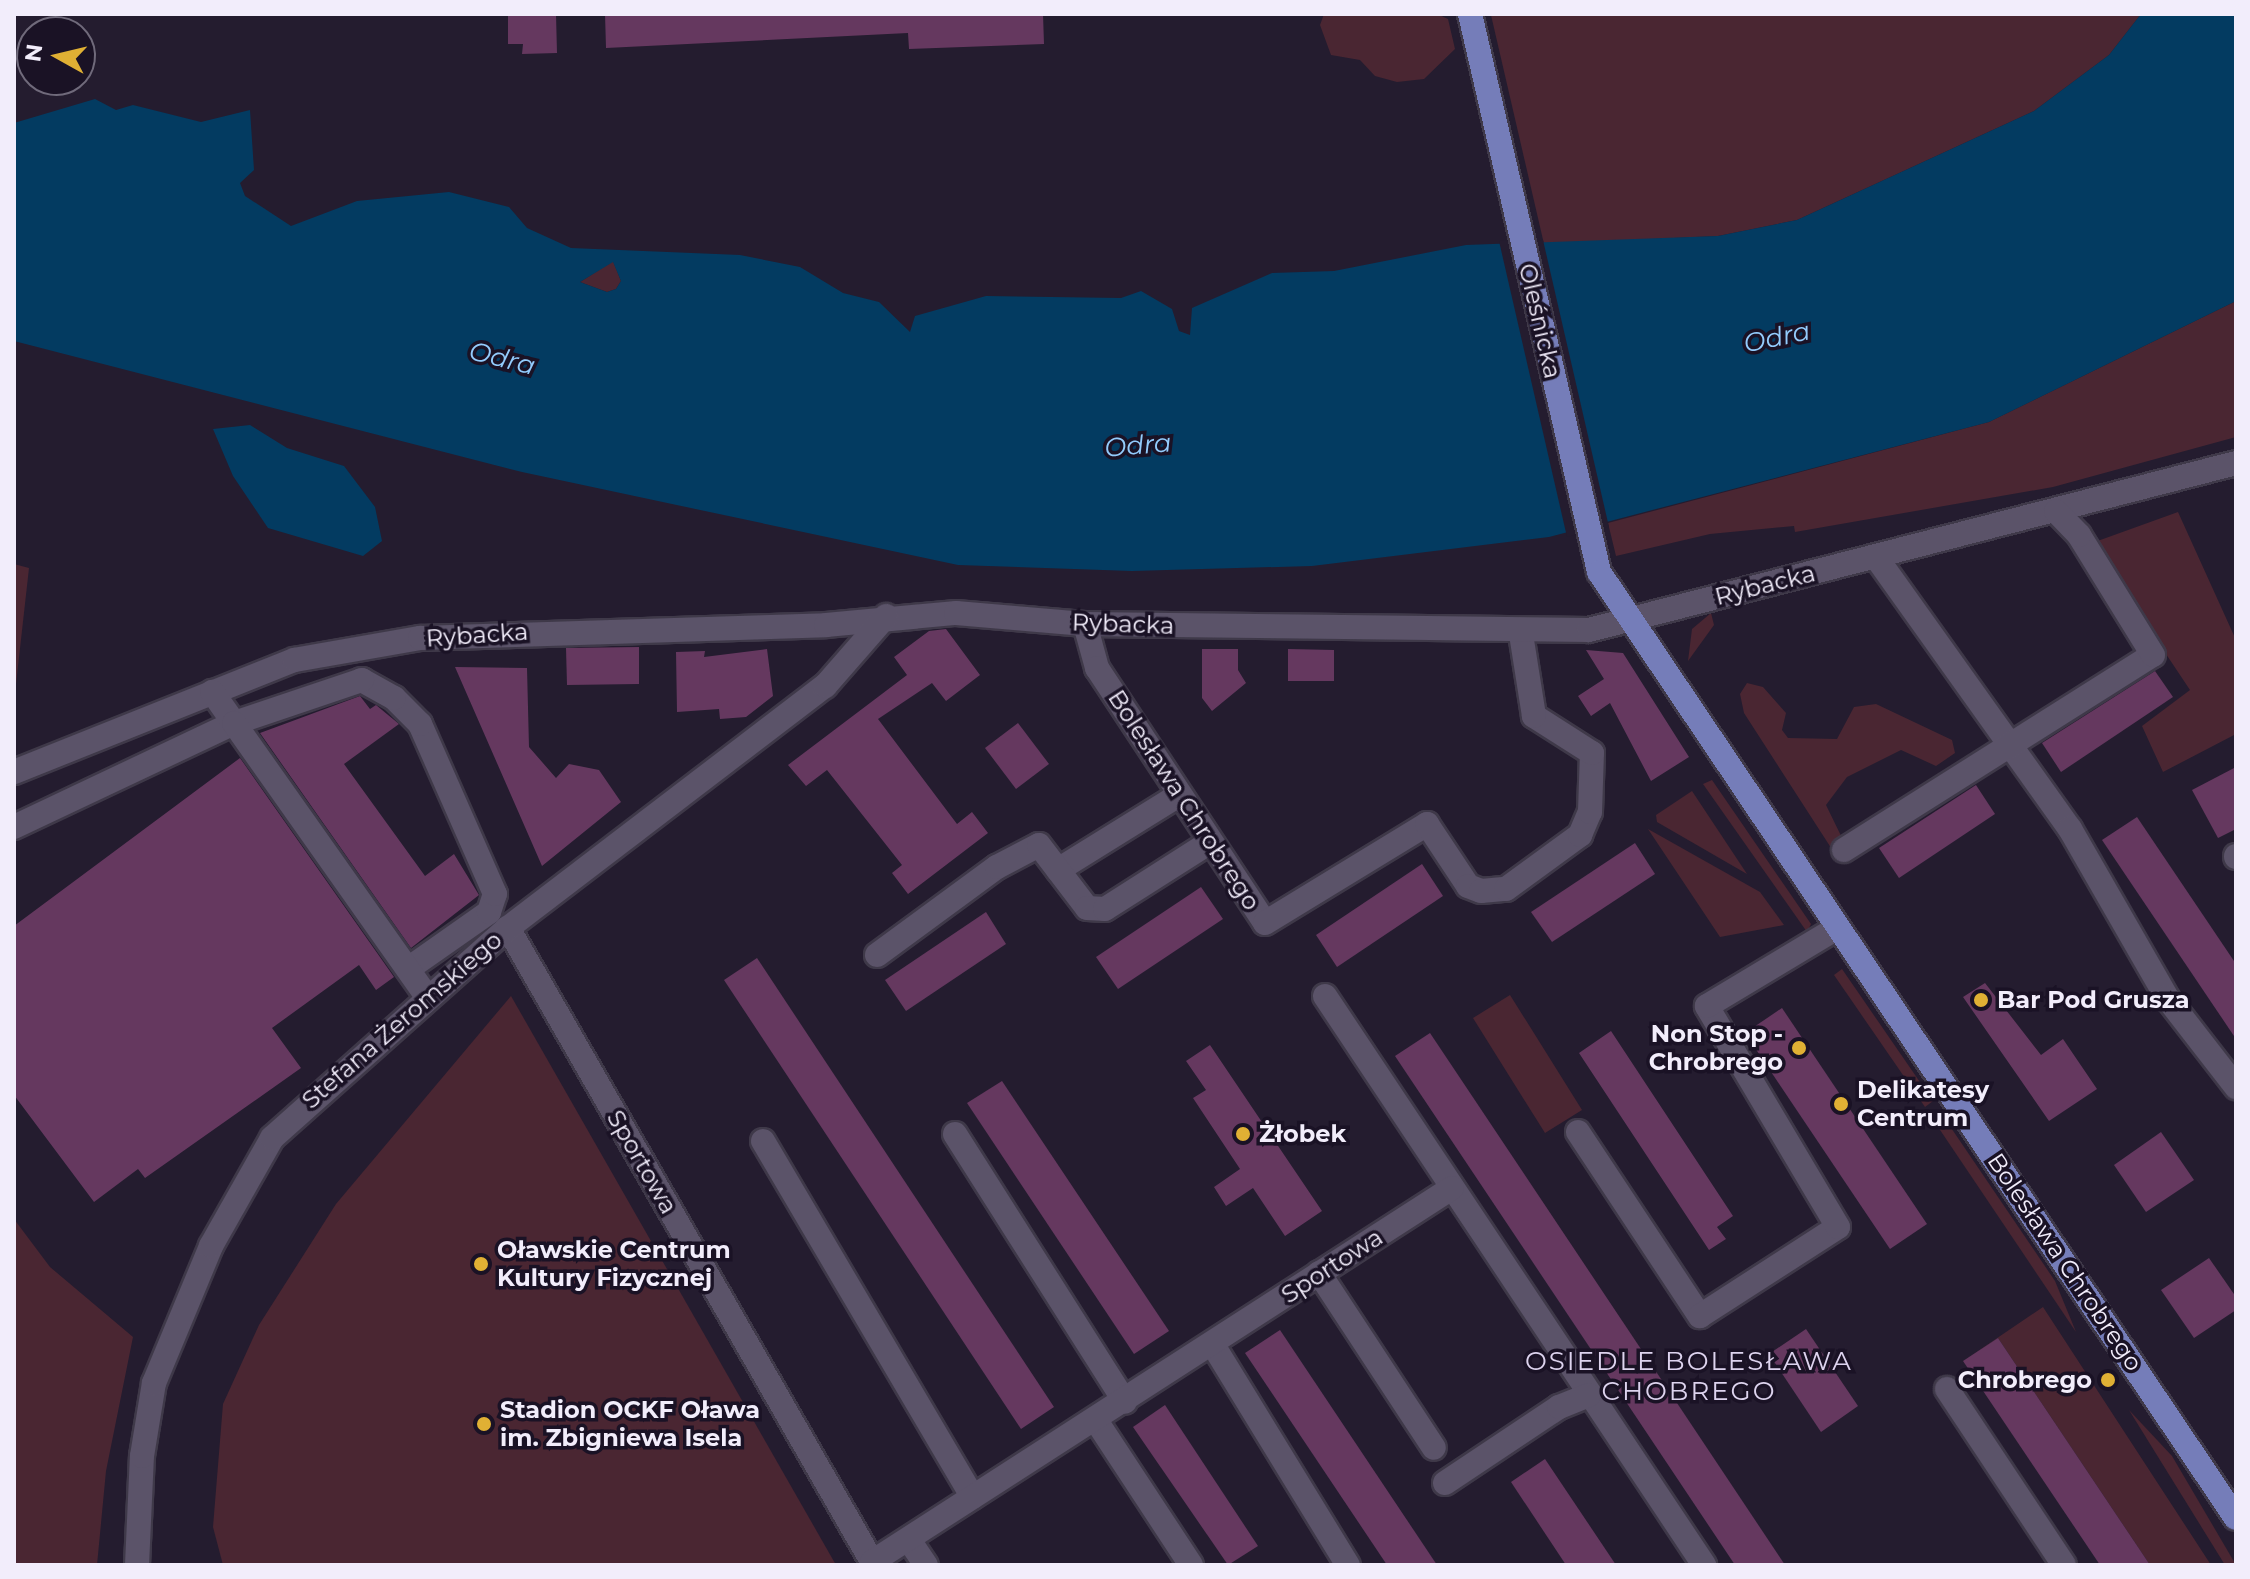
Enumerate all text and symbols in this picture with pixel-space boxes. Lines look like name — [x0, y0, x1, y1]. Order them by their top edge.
north arrow — [16, 16, 96, 96]
text: N — [19, 42, 48, 64]
street label: Oleśnicka — [1513, 261, 1567, 381]
water label: Odra — [1741, 316, 1813, 360]
water label: Odra — [466, 336, 538, 382]
water label: Odra — [1103, 428, 1173, 464]
street label: Rybacka — [1712, 559, 1818, 611]
street label: Rybacka — [1071, 608, 1175, 640]
street label: Rybacka — [425, 617, 529, 653]
street label: Bolesława Chrobrego — [1102, 685, 1266, 915]
street label: Stefana Żeromskiego — [296, 925, 508, 1115]
place label: Bar Pod Grusza — [1997, 986, 2190, 1014]
marker: Bar Pod Grusza — [1972, 991, 1990, 1009]
place label: Non Stop - Chrobrego — [1649, 1020, 1783, 1076]
marker: Non Stop - Chrobrego — [1790, 1039, 1808, 1057]
place label: Delikatesy Centrum — [1857, 1076, 1989, 1132]
marker: Delikatesy Centrum — [1832, 1095, 1850, 1113]
street label: Sportowa — [601, 1105, 683, 1219]
place label: Żłobek — [1259, 1120, 1346, 1148]
marker: Żłobek — [1234, 1125, 1252, 1143]
street label: Bolesława Chrobrego — [1981, 1148, 2149, 1376]
street label: Sportowa — [1276, 1223, 1388, 1309]
place label: Oławskie Centrum Kultury Fizycznej — [497, 1236, 731, 1292]
marker: Oławskie Centrum Kultury Fizycznej — [472, 1255, 490, 1273]
district label: OSIEDLE BOLESŁAWA CHOBREGO — [1525, 1346, 1853, 1408]
place label: Chrobrego — [1958, 1366, 2092, 1394]
marker: Chrobrego — [2099, 1371, 2117, 1389]
place label: Stadion OCKF Oława im. Zbigniewa Isela — [500, 1396, 760, 1452]
marker: Stadion OCKF Oława im. Zbigniewa Isela — [475, 1415, 493, 1433]

